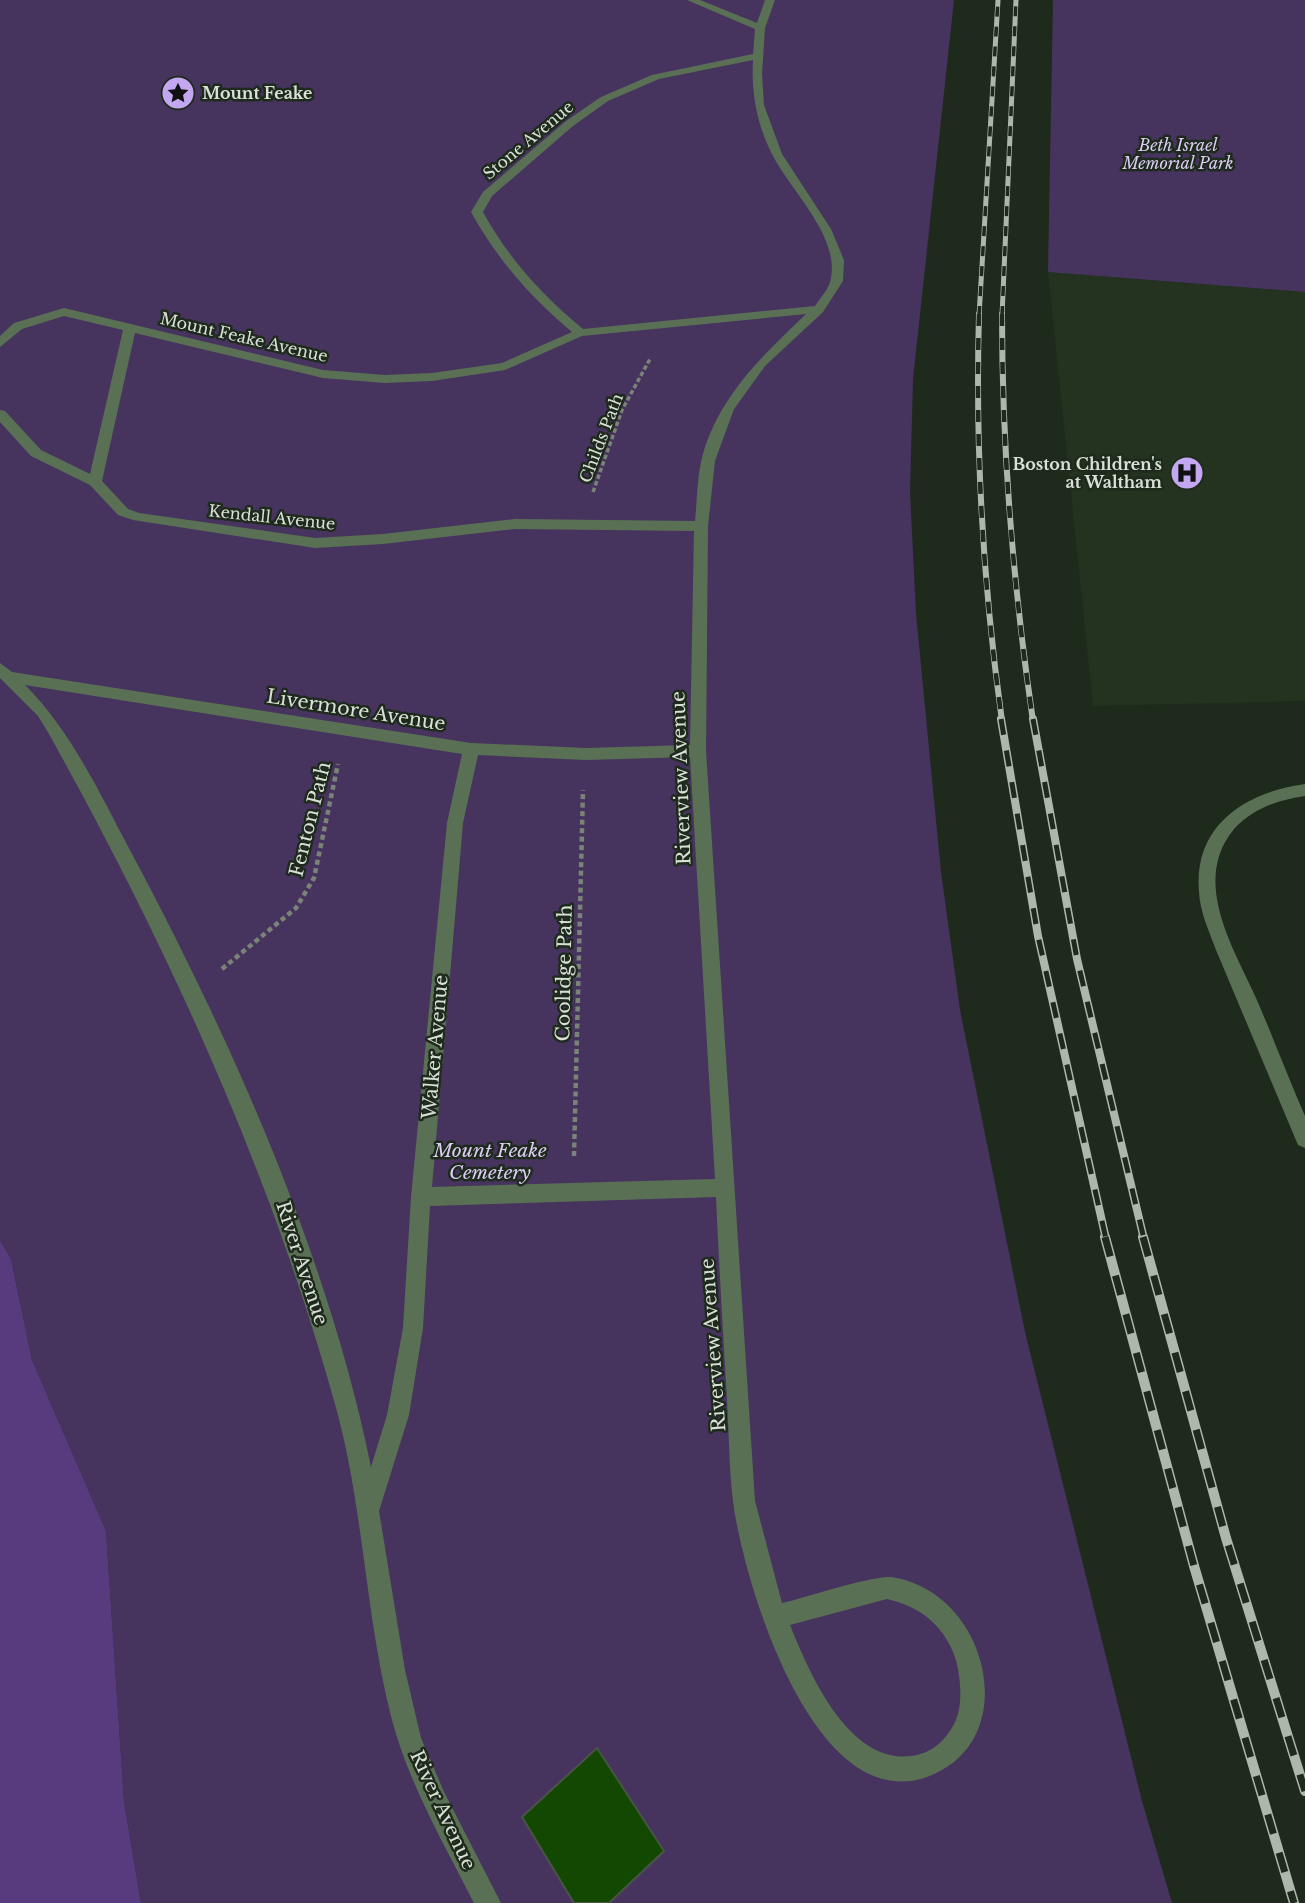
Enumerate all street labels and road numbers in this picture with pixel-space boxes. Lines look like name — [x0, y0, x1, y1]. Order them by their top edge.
street label: Stone Avenue — [479, 96, 577, 184]
street label: Mount Feake Avenue — [158, 308, 330, 366]
street label: Childs Path — [575, 391, 627, 485]
street label: Kendall Avenue — [208, 500, 336, 534]
street label: Livermore Avenue — [265, 684, 447, 736]
street label: Riverview Avenue — [666, 691, 696, 865]
street label: Fenton Path — [285, 759, 335, 879]
street label: Coolidge Path — [551, 904, 577, 1042]
street label: Walker Avenue — [417, 974, 453, 1121]
street label: River Avenue — [271, 1198, 333, 1328]
street label: Riverview Avenue — [695, 1257, 731, 1433]
street label: River Avenue — [405, 1747, 481, 1873]

